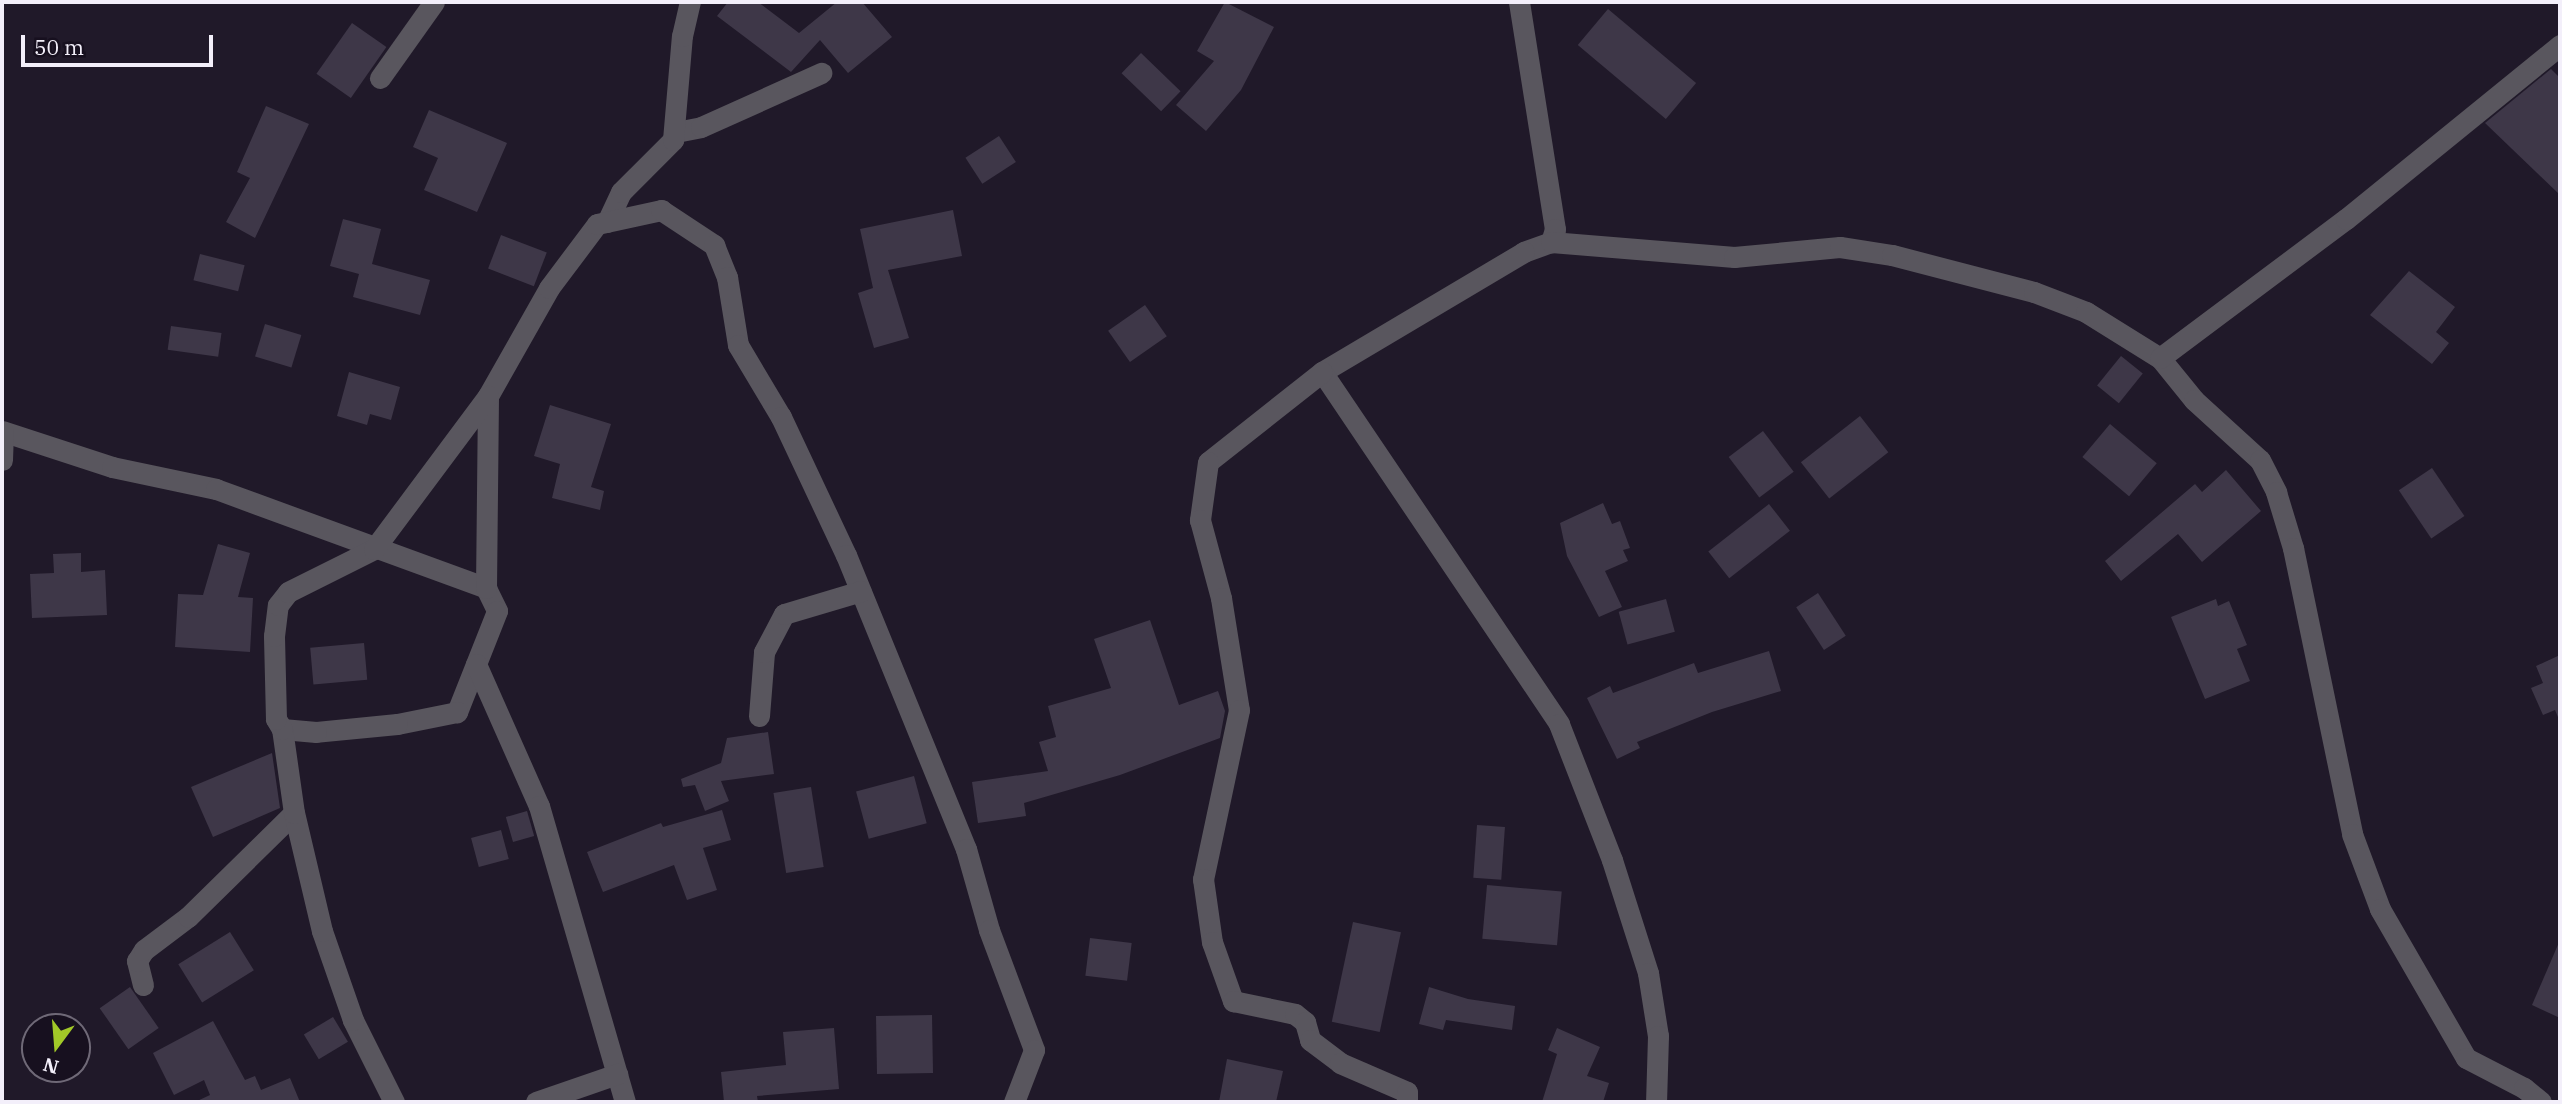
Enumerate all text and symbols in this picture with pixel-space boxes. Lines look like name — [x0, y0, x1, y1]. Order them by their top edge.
scale bar — [24, 21, 217, 65]
text: 50 m — [34, 33, 84, 61]
north arrow — [21, 1013, 91, 1083]
text: N — [40, 1053, 61, 1080]

